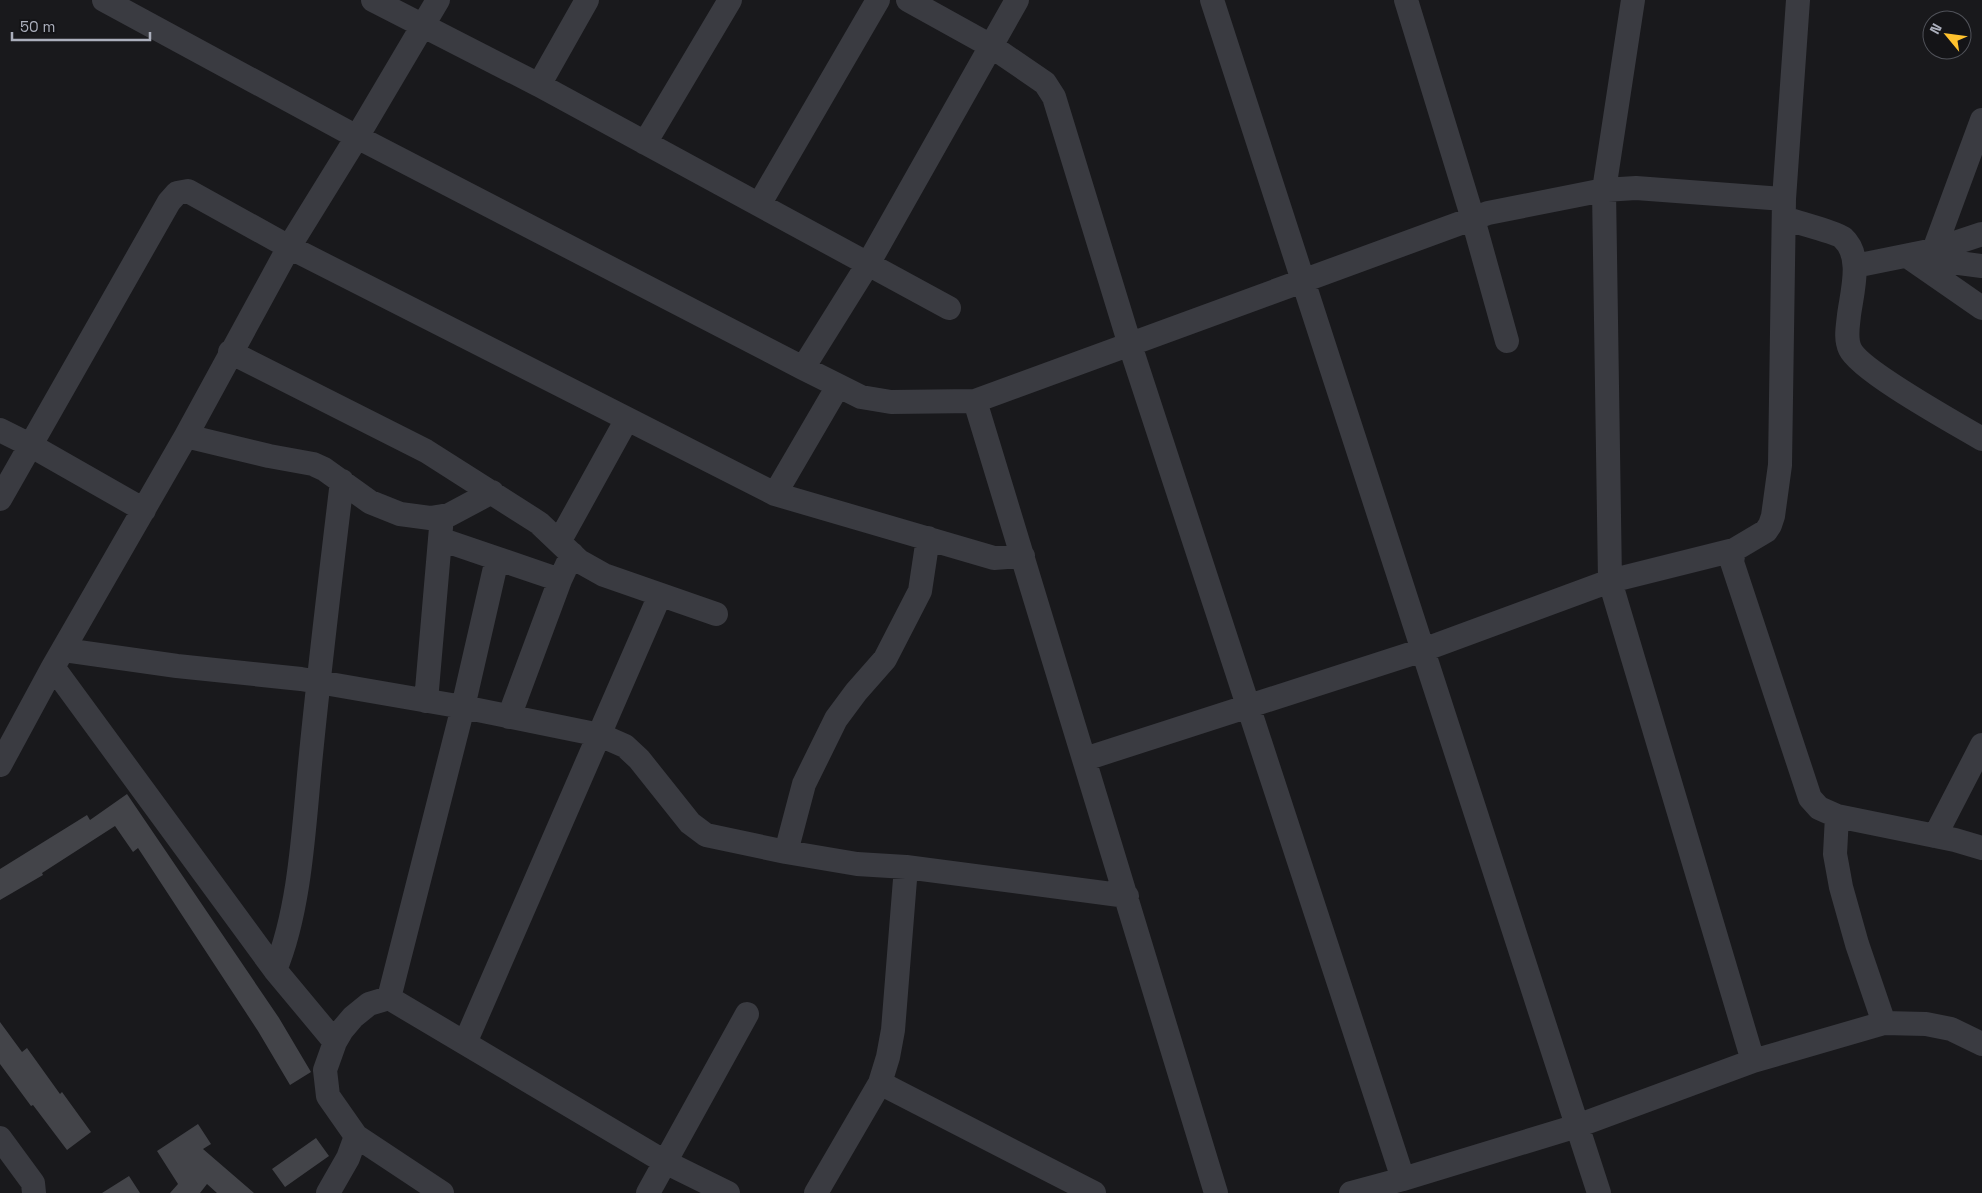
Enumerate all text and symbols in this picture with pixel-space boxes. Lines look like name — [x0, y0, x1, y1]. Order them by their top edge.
scale bar — [12, 10, 150, 42]
north arrow — [1922, 10, 1972, 60]
text: 50 m — [20, 17, 55, 36]
text: N — [1925, 20, 1946, 37]

